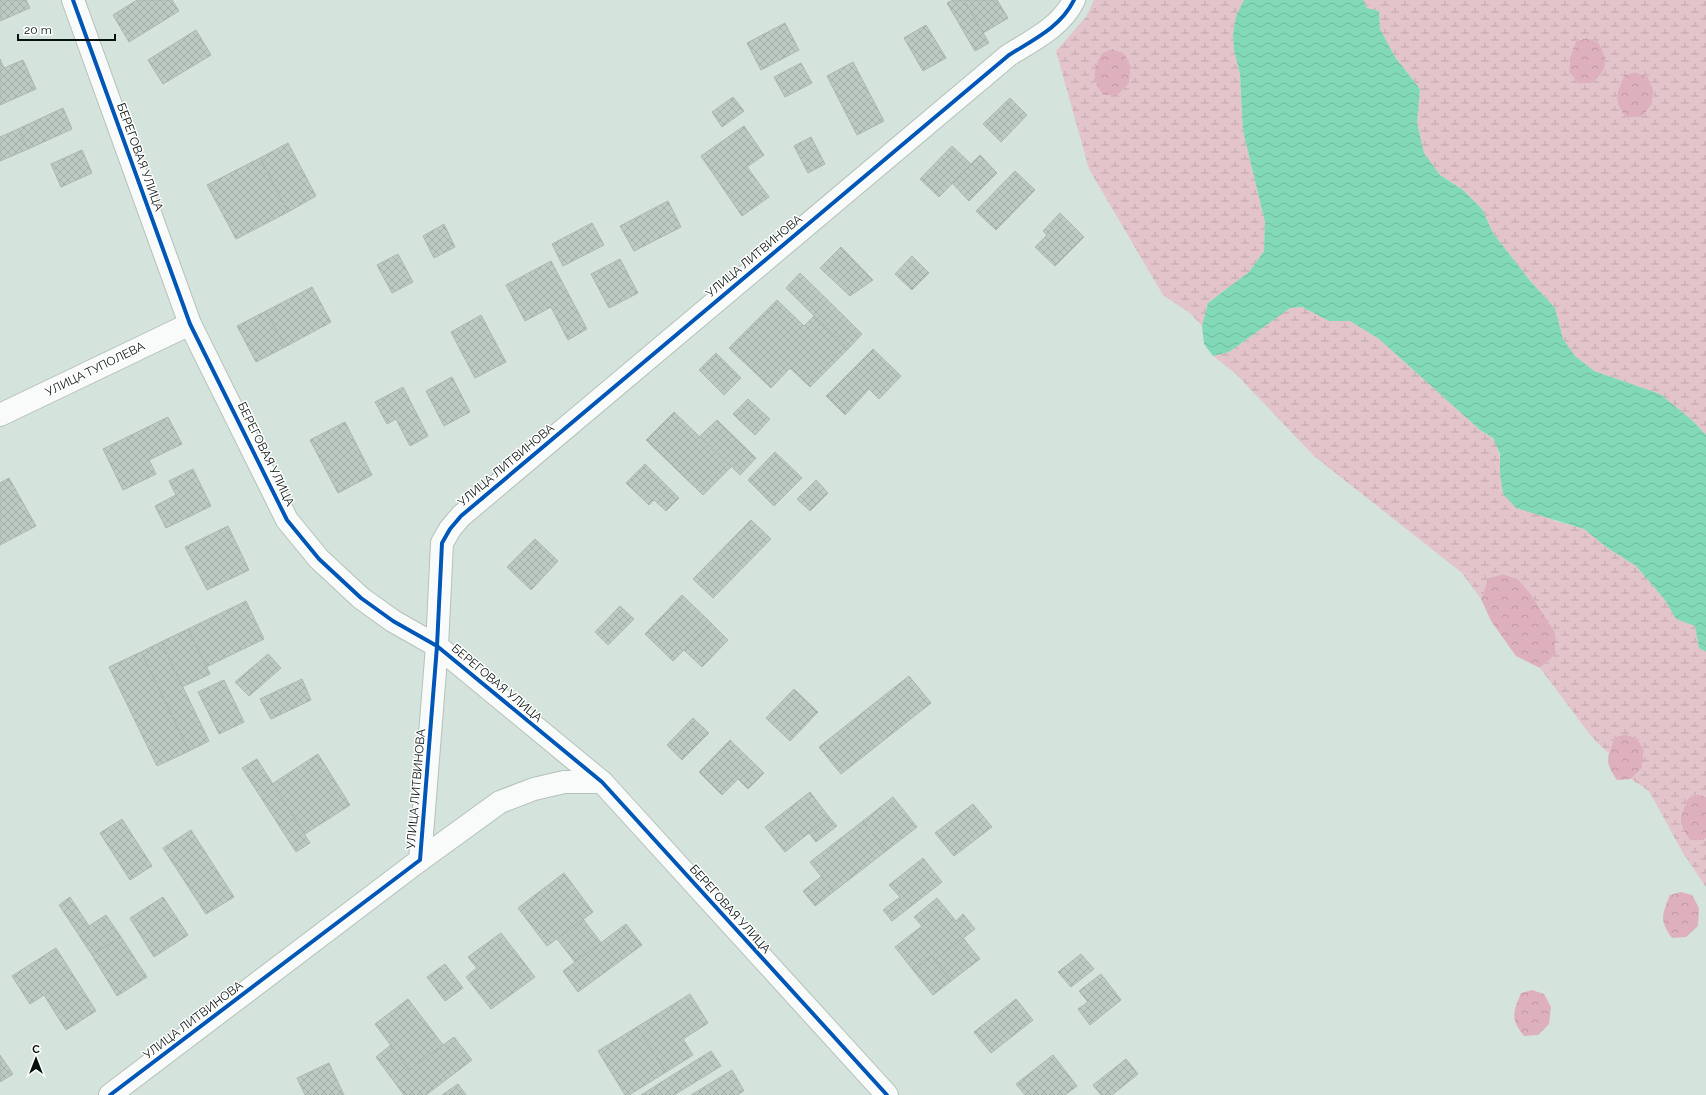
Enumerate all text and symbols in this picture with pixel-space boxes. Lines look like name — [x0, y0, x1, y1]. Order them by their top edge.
scale bar — [18, 16, 115, 42]
text: 20 m — [24, 23, 52, 37]
street label: БЕРЕГОВАЯ УЛИЦА — [114, 101, 166, 213]
street label: УЛИЦА ЛИТВИНОВА — [703, 212, 805, 300]
street label: УЛИЦА ТУПОЛЕВА — [43, 339, 147, 399]
street label: БЕРЕГОВАЯ УЛИЦА — [235, 400, 297, 508]
street label: УЛИЦА ЛИТВИНОВА — [455, 421, 557, 509]
street label: БЕРЕГОВАЯ УЛИЦА — [449, 641, 545, 725]
street label: УЛИЦА ЛИТВИНОВА — [404, 728, 428, 850]
street label: БЕРЕГОВАЯ УЛИЦА — [687, 862, 773, 956]
street label: УЛИЦА ЛИТВИНОВА — [141, 978, 245, 1062]
north arrow — [16, 1039, 56, 1079]
text: С — [32, 1043, 40, 1056]

